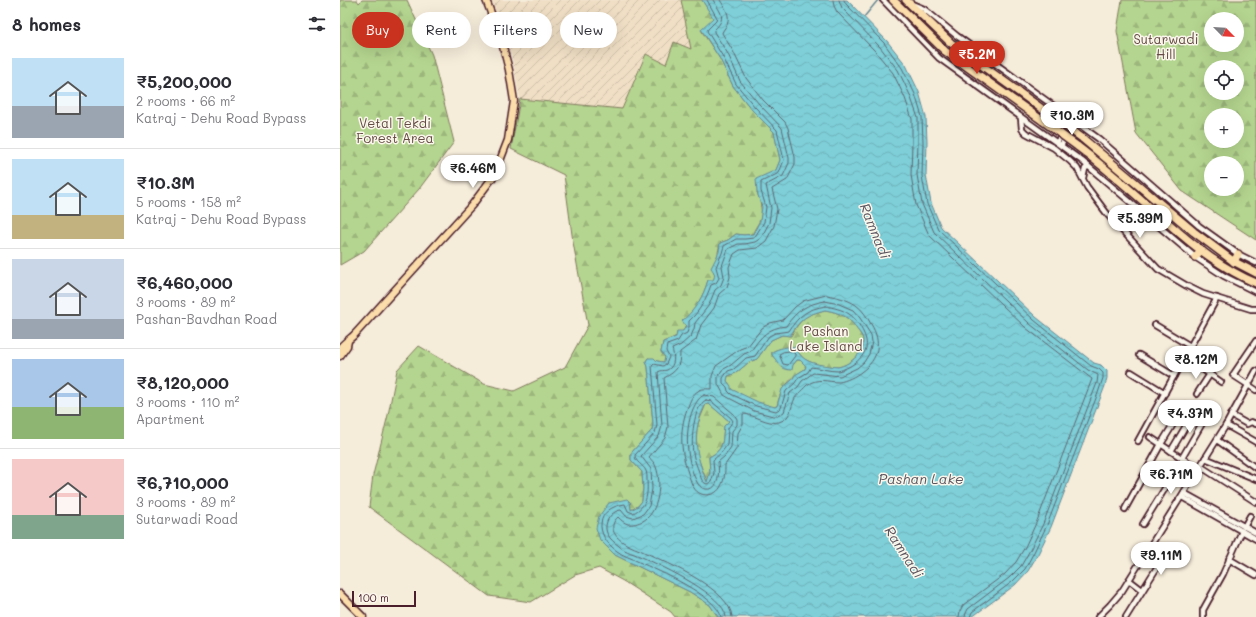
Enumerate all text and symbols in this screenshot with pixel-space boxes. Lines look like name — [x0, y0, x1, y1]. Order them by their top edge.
chip: Buy — [352, 12, 404, 48]
chip: Rent — [412, 12, 471, 48]
chip: Filters — [479, 12, 552, 48]
chip: New — [560, 12, 617, 48]
north arrow — [1204, 12, 1244, 52]
map controls — [1204, 12, 1244, 196]
text: 8 homes — [12, 13, 81, 35]
icon: filters — [306, 13, 328, 35]
park label: Sutarwadi Hill — [1133, 30, 1199, 62]
pin: ₹5.2M — [949, 41, 1005, 75]
text: ₹5.2M — [958, 45, 996, 62]
button: locate — [1204, 60, 1244, 100]
text: ₹5,200,000 — [136, 70, 232, 92]
icon: home — [44, 74, 92, 122]
text: 2 rooms · 66 m² — [136, 92, 235, 109]
pin: ₹10.3M — [1039, 102, 1105, 136]
text: ₹10.3M — [1049, 106, 1095, 123]
button: + — [1204, 108, 1244, 148]
text: Katraj - Dehu Road Bypass — [136, 109, 306, 126]
park label: Vetal Tekdi Forest Area — [356, 114, 434, 146]
pin: ₹6.46M — [440, 155, 506, 189]
button: − — [1204, 156, 1244, 196]
text: ₹6.46M — [449, 159, 497, 176]
text: ₹10.3M — [136, 171, 195, 193]
icon: home — [44, 175, 92, 223]
text: 5 rooms · 158 m² — [136, 193, 241, 210]
water label: Ramnadi — [856, 200, 895, 262]
pin: ₹5.39M — [1107, 205, 1173, 239]
text: ₹5.39M — [1117, 209, 1163, 226]
text: Katraj - Dehu Road Bypass — [136, 210, 306, 227]
text: ₹6,460,000 — [136, 271, 233, 293]
icon: home — [44, 275, 92, 323]
text: 3 rooms · 89 m² — [136, 293, 235, 310]
text: Pashan-Bavdhan Road — [136, 310, 277, 327]
park label: Pashan Lake Island — [790, 322, 862, 354]
pin: ₹8.12M — [1163, 346, 1229, 380]
text: ₹8.12M — [1174, 350, 1218, 367]
text: ₹8,120,000 — [136, 371, 229, 393]
icon: home — [44, 375, 92, 423]
text: 3 rooms · 110 m² — [136, 393, 239, 410]
pin: ₹4.37M — [1157, 400, 1223, 434]
text: ₹4.37M — [1167, 404, 1213, 421]
text: Apartment — [136, 410, 205, 427]
pin: ₹6.71M — [1138, 461, 1204, 495]
text: ₹6.71M — [1149, 465, 1193, 482]
water label: Pashan Lake — [878, 469, 964, 488]
text: ₹6,710,000 — [136, 471, 229, 493]
icon: home — [44, 475, 92, 523]
text: 3 rooms · 89 m² — [136, 493, 235, 510]
text: Sutarwadi Road — [136, 510, 238, 527]
water label: Ramnadi — [881, 522, 929, 582]
pin: ₹9.11M — [1128, 542, 1194, 576]
text: ₹9.11M — [1140, 546, 1182, 563]
scale bar — [352, 589, 416, 608]
text: 100 m — [358, 590, 389, 605]

